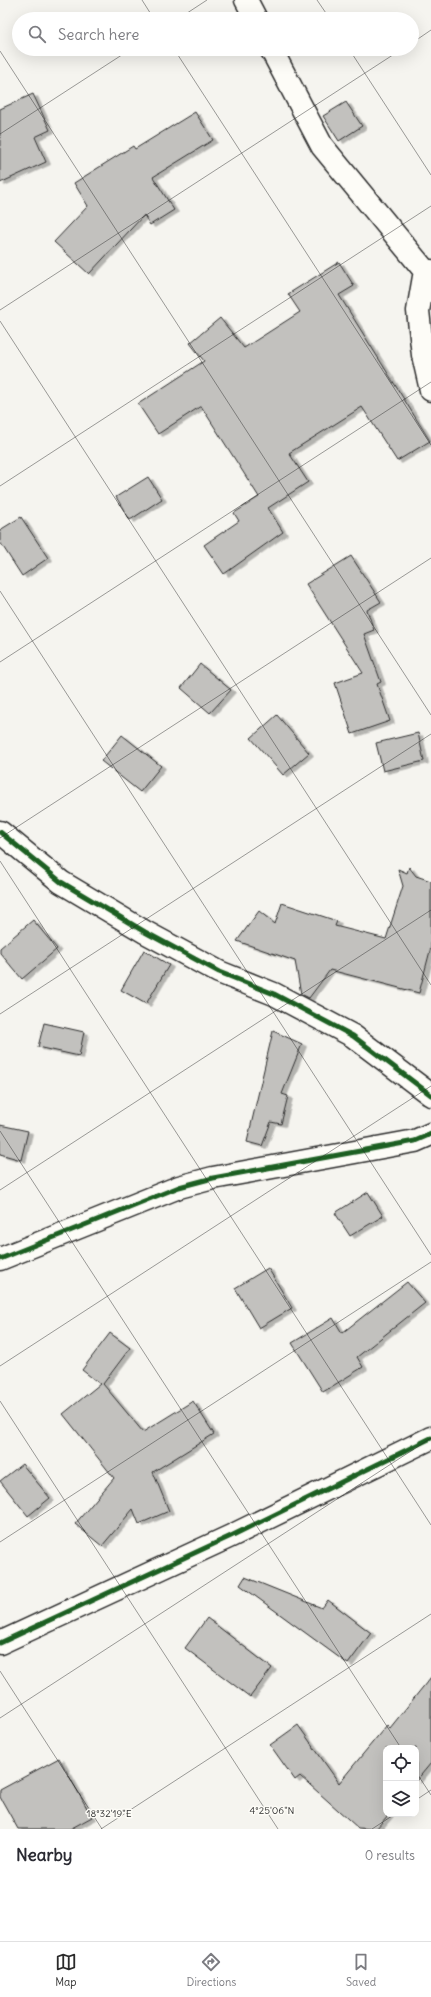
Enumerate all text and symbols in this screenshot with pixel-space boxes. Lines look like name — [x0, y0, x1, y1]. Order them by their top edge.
search box — [12, 12, 419, 56]
icon: search — [26, 23, 48, 45]
text: Search here — [58, 25, 139, 44]
map controls — [383, 1745, 419, 1817]
button: locate — [383, 1745, 419, 1781]
button: layers — [383, 1781, 419, 1817]
text: 4°25'06"N — [250, 1804, 294, 1817]
text: 18°32'19"E — [86, 1807, 132, 1820]
text: Nearby — [16, 1844, 72, 1866]
text: 0 results — [365, 1847, 415, 1864]
tab: Map — [55, 1951, 77, 1989]
tab: Directions — [187, 1951, 236, 1989]
tab: Saved — [346, 1951, 376, 1989]

